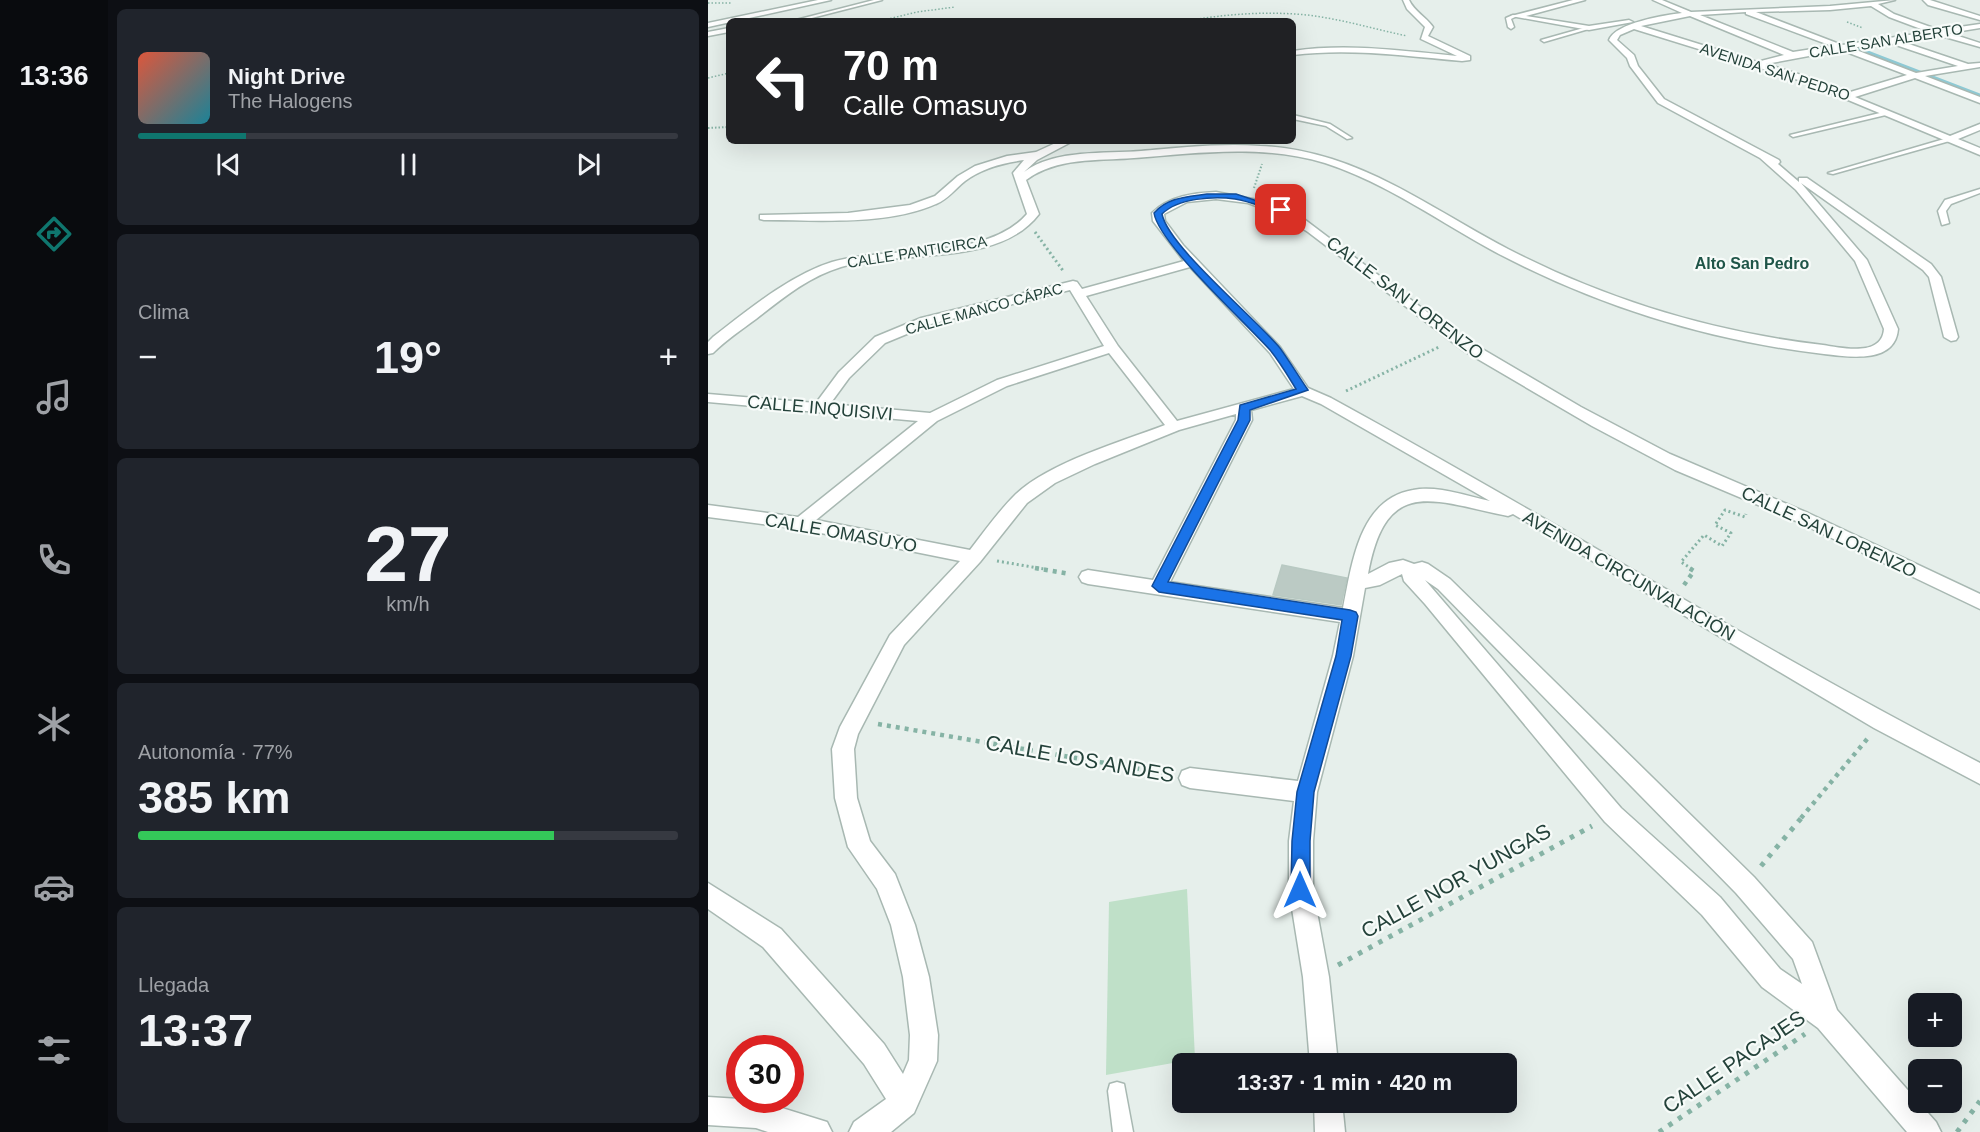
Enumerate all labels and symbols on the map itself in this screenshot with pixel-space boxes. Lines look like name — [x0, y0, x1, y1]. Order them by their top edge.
street label: CALLE SAN ALBERTO — [1808, 20, 1964, 61]
street label: AVENIDA SAN PEDRO — [1698, 39, 1852, 104]
pin — [1255, 184, 1306, 235]
street label: CALLE PANTICIRCA — [846, 232, 988, 271]
street label: CALLE SAN LORENZO — [1323, 233, 1487, 363]
district label: Alto San Pedro — [1695, 255, 1810, 272]
street label: CALLE MANCO CÁPAC — [903, 279, 1065, 338]
street label: CALLE INQUISIVI — [746, 392, 894, 424]
street label: CALLE SAN LORENZO — [1738, 483, 1920, 581]
street label: AVENIDA CIRCUNVALACIÓN — [1519, 506, 1739, 645]
street label: CALLE OMASUYO — [763, 510, 919, 556]
street label: CALLE LOS ANDES — [984, 731, 1176, 786]
street label: CALLE NOR YUNGAS — [1357, 819, 1555, 942]
position arrow — [1268, 858, 1332, 922]
street label: CALLE PACAJES — [1658, 1005, 1809, 1118]
speed limit sign: 30 — [726, 1035, 804, 1113]

